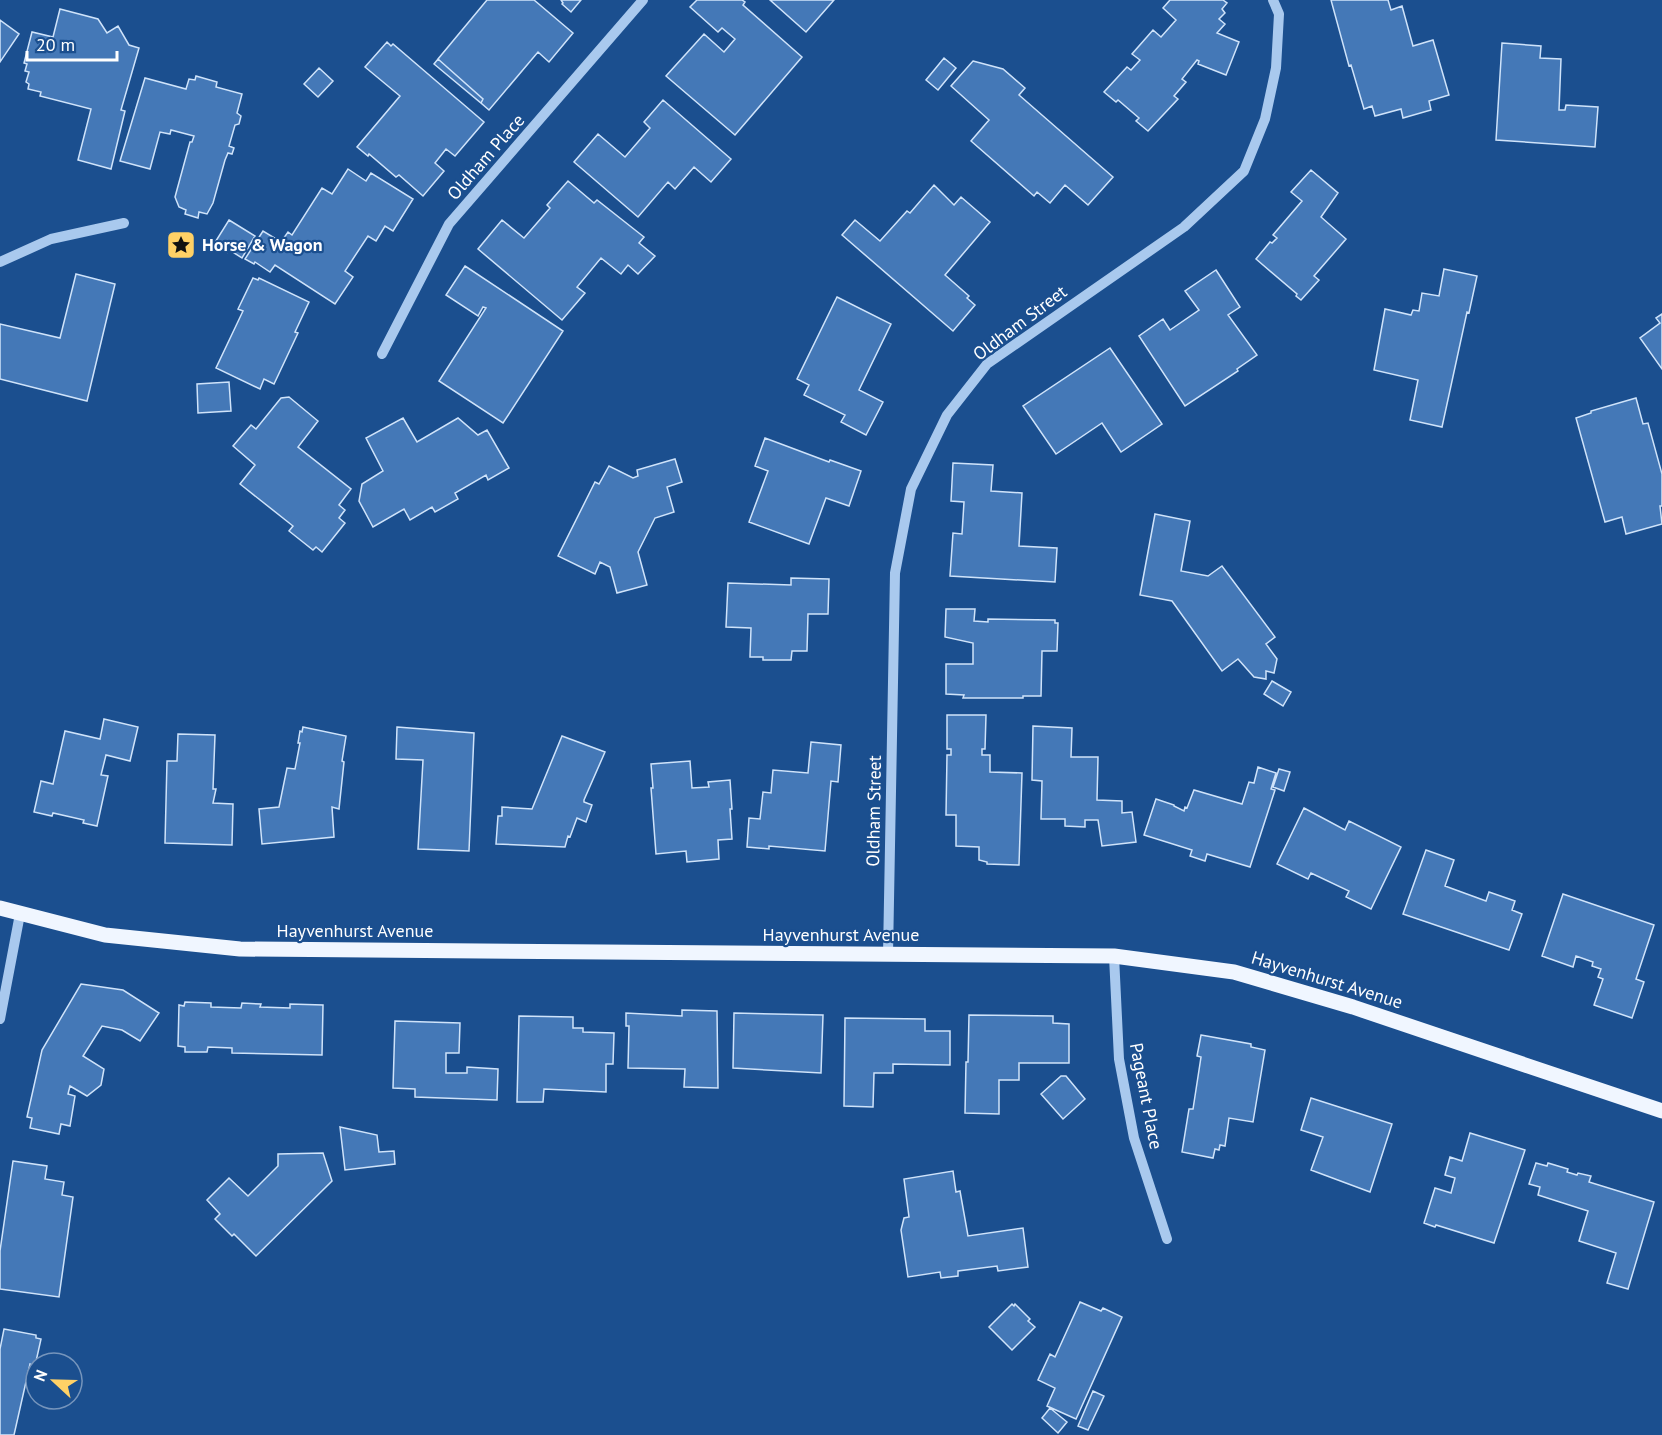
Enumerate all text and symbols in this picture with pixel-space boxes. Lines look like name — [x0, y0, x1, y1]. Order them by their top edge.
scale bar — [27, 24, 117, 62]
text: 20 m — [36, 33, 75, 56]
street label: Oldham Place — [442, 109, 529, 204]
place icon: Horse & Wagon — [165, 229, 197, 261]
place label: Horse & Wagon — [202, 233, 322, 256]
street label: Oldham Street — [968, 280, 1071, 365]
street label: Oldham Street — [861, 755, 886, 867]
street label: Hayvenhurst Avenue — [277, 919, 433, 942]
street label: Hayvenhurst Avenue — [763, 923, 919, 946]
street label: Hayvenhurst Avenue — [1249, 946, 1405, 1013]
street label: Pageant Place — [1125, 1041, 1168, 1151]
north arrow — [24, 1351, 84, 1411]
text: N — [29, 1367, 51, 1384]

